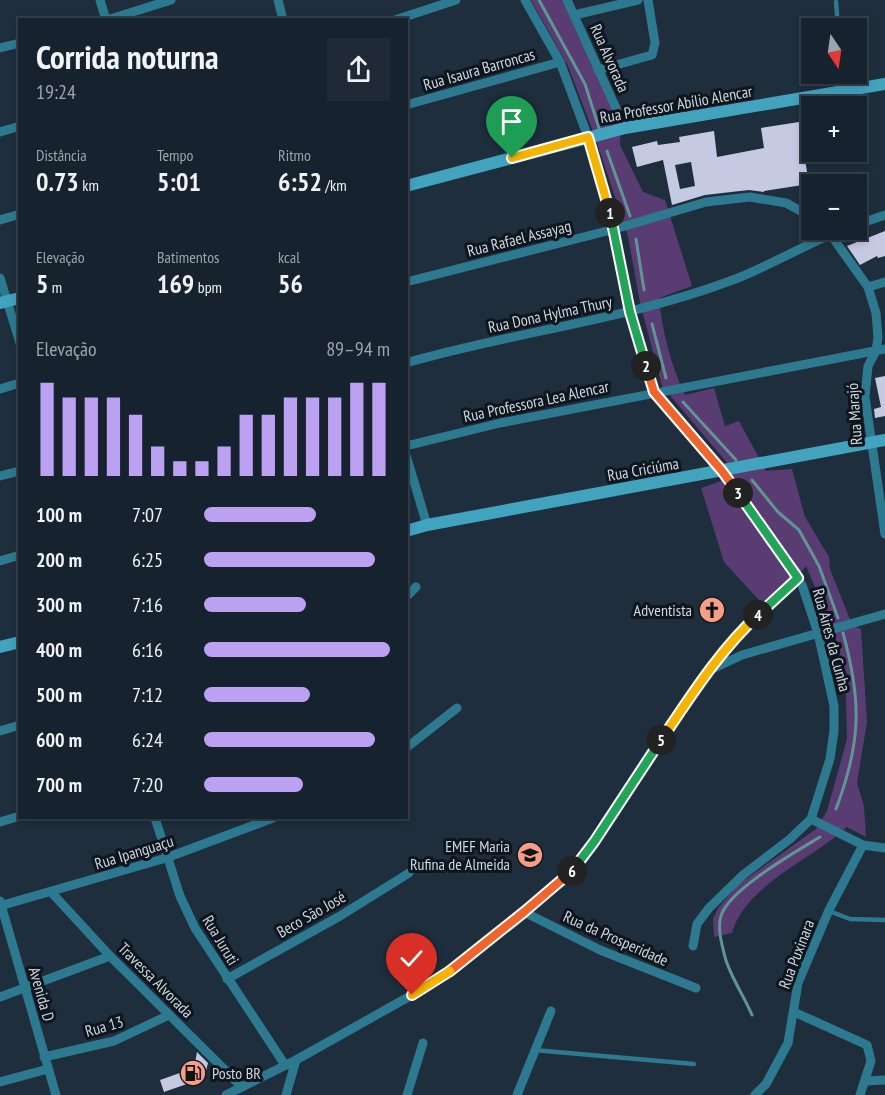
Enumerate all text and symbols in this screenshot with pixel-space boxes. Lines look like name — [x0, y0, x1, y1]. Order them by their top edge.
north arrow — [801, 18, 867, 84]
map controls — [801, 18, 867, 240]
street label: Rua Alvorada — [586, 21, 634, 95]
text: Corrida noturna — [36, 35, 219, 78]
button: share — [327, 38, 390, 101]
street label: Rua Isaura Barroncas — [421, 44, 537, 94]
text: 19:24 — [36, 79, 76, 105]
street label: Rua Professor Abílio Alencar — [598, 81, 754, 127]
pin — [486, 96, 537, 158]
button: + — [801, 96, 867, 162]
icon: arrive — [495, 105, 528, 138]
text: Distância — [36, 145, 87, 165]
text: Tempo — [157, 145, 193, 165]
text: Ritmo — [278, 145, 311, 165]
text: 0.73 — [36, 165, 79, 198]
text: 5:01 — [157, 165, 201, 198]
text: 6:52 — [278, 165, 322, 198]
button: − — [801, 174, 867, 240]
text: km — [79, 175, 99, 195]
text: /km — [322, 175, 347, 195]
pin: 1 — [595, 198, 625, 228]
text: 1 — [606, 203, 614, 223]
street label: Rua Rafael Assayag — [465, 215, 573, 261]
text: Elevação — [36, 247, 85, 267]
text: Batimentos — [157, 247, 219, 267]
text: kcal — [278, 247, 300, 267]
text: 5 — [36, 267, 48, 300]
text: 169 — [157, 267, 194, 300]
text: 56 — [278, 267, 303, 300]
text: m — [48, 277, 62, 297]
text: bpm — [194, 277, 222, 297]
street label: Rua Dona Hylma Thury — [486, 291, 614, 337]
text: Elevação — [36, 336, 97, 362]
text: 89–94 m — [326, 336, 390, 362]
pin: 2 — [631, 351, 661, 381]
text: 2 — [642, 356, 650, 376]
street label: Rua Professora Lea Alencar — [461, 376, 611, 426]
street label: Rua Marajó — [842, 382, 866, 446]
street label: Rua Criciúma — [606, 453, 680, 485]
pin: 3 — [723, 478, 753, 508]
text: 3 — [734, 483, 742, 503]
text: 100 m — [36, 502, 82, 528]
text: 7:07 — [132, 502, 163, 528]
text: 200 m — [36, 547, 82, 573]
text: 6:25 — [132, 547, 163, 573]
street label: Rua Aires da Cunha — [809, 586, 855, 694]
text: 300 m — [36, 592, 82, 618]
text: 7:16 — [132, 592, 163, 618]
church icon: Adventista — [697, 595, 727, 625]
place label: Adventista — [634, 600, 692, 620]
pin: 4 — [743, 600, 773, 630]
text: 4 — [754, 605, 762, 625]
text: 400 m — [36, 637, 82, 663]
text: 6:16 — [132, 637, 163, 663]
text: 500 m — [36, 682, 82, 708]
text: 7:12 — [132, 682, 163, 708]
pin: 5 — [646, 725, 676, 755]
text: 600 m — [36, 727, 82, 753]
text: 6:24 — [132, 727, 163, 753]
text: 5 — [657, 730, 665, 750]
text: 700 m — [36, 772, 82, 798]
text: 7:20 — [132, 772, 163, 798]
street label: Rua Ipanguaçu — [92, 831, 176, 873]
place label: EMEF Maria Rufina de Almeida — [410, 836, 510, 874]
school or university icon: EMEF Maria Rufina de Almeida — [515, 840, 545, 870]
pin: 6 — [557, 856, 587, 886]
text: 6 — [568, 861, 576, 881]
street label: Beco São José — [273, 886, 349, 942]
street label: Rua da Prosperidade — [560, 906, 672, 970]
street label: Rua Juruti — [198, 912, 244, 968]
street label: Rua Puxinara — [774, 917, 818, 991]
pin — [386, 933, 437, 995]
street label: Travessa Alvorada — [114, 938, 198, 1022]
icon: check — [395, 942, 428, 975]
street label: Avenida D — [25, 965, 59, 1023]
street label: Rua 13 — [83, 1011, 125, 1041]
fuel station icon: Posto BR — [178, 1058, 208, 1088]
place label: Posto BR — [212, 1063, 261, 1083]

